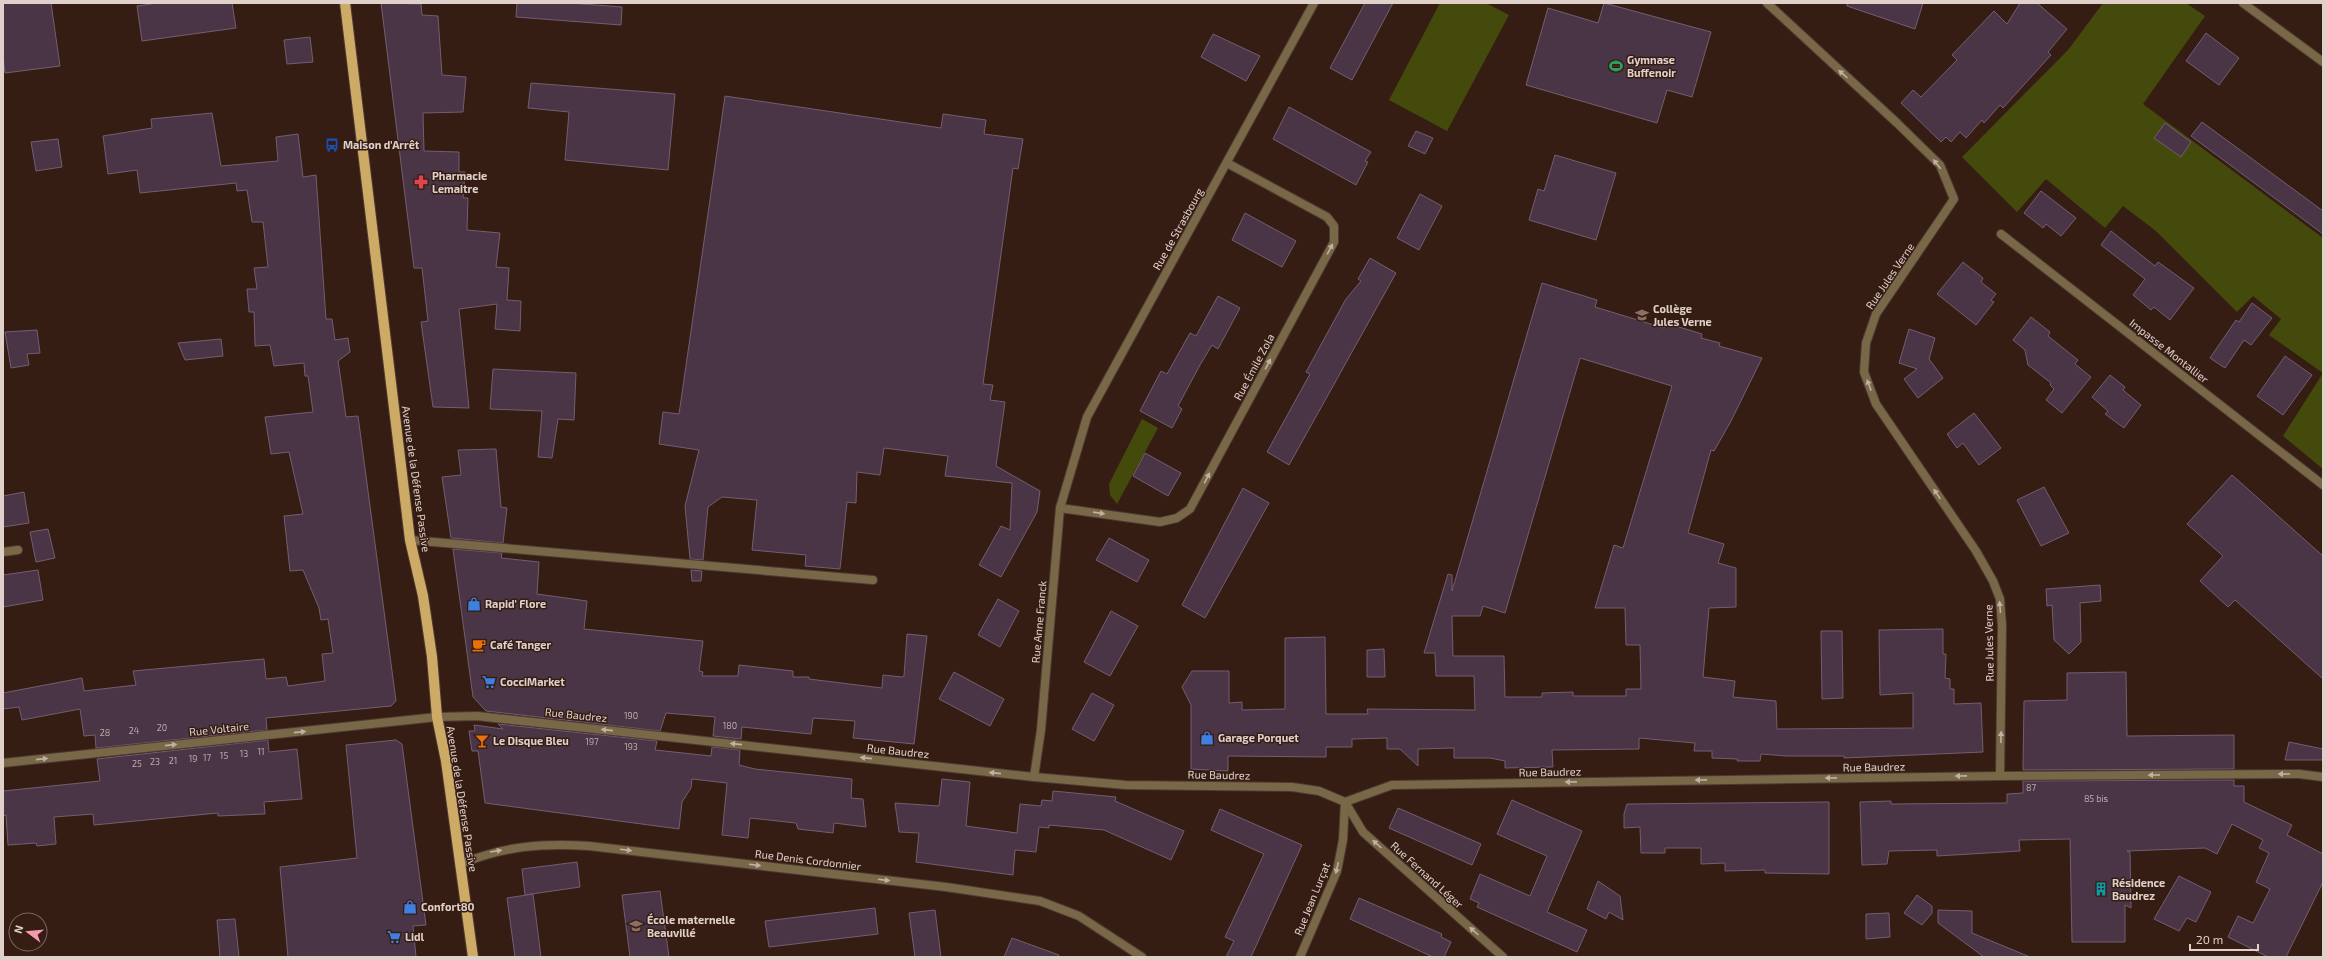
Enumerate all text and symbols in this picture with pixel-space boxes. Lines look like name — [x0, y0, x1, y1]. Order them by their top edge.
place label: Gymnase Buffenoir — [1627, 53, 1676, 79]
sports icon: Gymnase Buffenoir — [1608, 58, 1624, 74]
one-way arrow — [1838, 70, 1848, 79]
bus stop icon: Maison d'Arrêt — [324, 137, 340, 153]
place label: Maison d'Arrêt — [343, 138, 420, 151]
one-way arrow — [1933, 158, 1941, 169]
place label: Pharmacie Lemaitre — [432, 169, 487, 195]
pharmacy icon: Pharmacie Lemaitre — [413, 174, 429, 190]
street label: Rue de Strasbourg — [1150, 185, 1205, 272]
street label: Rue Jules Verne — [1863, 240, 1917, 311]
one-way arrow — [1327, 243, 1334, 255]
place label: Collège Jules Verne — [1653, 302, 1712, 328]
school or university icon: Collège Jules Verne — [1634, 307, 1650, 323]
street label: Impasse Montallier — [2127, 316, 2212, 386]
street label: Rue Émile Zola — [1231, 331, 1277, 402]
one-way arrow — [1265, 358, 1272, 370]
one-way arrow — [1865, 378, 1871, 390]
street label: Avenue de la Défense Passive — [400, 405, 433, 553]
one-way arrow — [1203, 472, 1210, 484]
one-way arrow — [1934, 489, 1941, 500]
one-way arrow — [1093, 510, 1105, 517]
street label: Rue Anne Franck — [1028, 580, 1049, 664]
shop icon: Rapid' Flore — [466, 596, 482, 612]
place label: Rapid' Flore — [485, 597, 546, 610]
one-way arrow — [1997, 601, 2004, 613]
street label: Rue Jules Verne — [1981, 604, 1996, 682]
cafe icon: Café Tanger — [471, 637, 487, 653]
place label: Café Tanger — [490, 638, 552, 651]
supermarket icon: CocciMarket — [481, 674, 497, 690]
place label: CocciMarket — [500, 675, 565, 688]
street label: Rue Baudrez — [544, 705, 608, 724]
house number: 190 — [624, 710, 638, 721]
street label: Rue Voltaire — [188, 719, 250, 738]
house number: 180 — [723, 720, 737, 731]
house number: 20 — [157, 722, 167, 733]
house number: 24 — [129, 725, 140, 736]
street label: Avenue de la Défense Passive — [445, 725, 480, 873]
one-way arrow — [601, 726, 613, 733]
house number: 28 — [100, 727, 110, 738]
one-way arrow — [294, 729, 306, 735]
shop icon: Garage Porquet — [1199, 730, 1215, 746]
one-way arrow — [1998, 730, 2004, 743]
place label: Garage Porquet — [1218, 731, 1299, 744]
bar icon: Le Disque Bleu — [474, 733, 490, 749]
place label: Le Disque Bleu — [493, 734, 569, 747]
house number: 197 — [585, 736, 599, 747]
house number: 193 — [624, 741, 638, 752]
one-way arrow — [730, 741, 742, 747]
street label: Rue Baudrez — [866, 741, 930, 760]
one-way arrow — [165, 742, 177, 749]
house number: 11 — [257, 746, 265, 757]
house number: 13 — [240, 748, 248, 759]
house number: 15 — [220, 750, 228, 761]
house number: 17 — [203, 752, 211, 763]
house number: 19 — [189, 753, 197, 764]
house number: 21 — [169, 755, 177, 766]
one-way arrow — [860, 755, 872, 762]
one-way arrow — [36, 756, 48, 762]
house number: 23 — [150, 756, 160, 767]
house number: 25 — [132, 758, 142, 769]
street label: Rue Baudrez — [1843, 759, 1906, 774]
street label: Rue Baudrez — [1519, 764, 1582, 779]
street label: Rue Baudrez — [1188, 767, 1251, 782]
one-way arrow — [989, 770, 1001, 776]
one-way arrow — [2277, 771, 2290, 777]
one-way arrow — [2147, 772, 2160, 778]
one-way arrow — [1954, 773, 1967, 779]
one-way arrow — [1824, 775, 1837, 781]
one-way arrow — [1694, 777, 1707, 783]
one-way arrow — [1564, 779, 1577, 785]
house number: 87 — [2026, 782, 2036, 793]
house number: 85 bis — [2084, 793, 2109, 804]
street label: Rue Fernand Léger — [1388, 839, 1467, 911]
one-way arrow — [1371, 840, 1382, 849]
one-way arrow — [619, 847, 632, 853]
street label: Rue Denis Cordonnier — [754, 847, 863, 873]
one-way arrow — [490, 848, 503, 854]
street label: Rue Jean Lurçat — [1291, 860, 1333, 938]
one-way arrow — [749, 862, 761, 868]
one-way arrow — [1334, 862, 1340, 874]
place label: Résidence Baudrez — [2112, 876, 2165, 902]
one-way arrow — [878, 877, 890, 883]
building icon: Résidence Baudrez — [2093, 881, 2109, 897]
shop icon: Confort80 — [402, 899, 418, 915]
place label: Confort80 — [421, 900, 474, 913]
north arrow — [8, 912, 48, 952]
place label: École maternelle Beauvillé — [647, 912, 735, 939]
school or university icon: École maternelle Beauvillé — [628, 918, 644, 934]
text: N — [11, 923, 25, 935]
scale bar — [2190, 926, 2258, 952]
one-way arrow — [1469, 927, 1478, 936]
supermarket icon: Lidl — [386, 929, 402, 945]
place label: Lidl — [405, 930, 424, 943]
text: 20 m — [2196, 932, 2223, 946]

